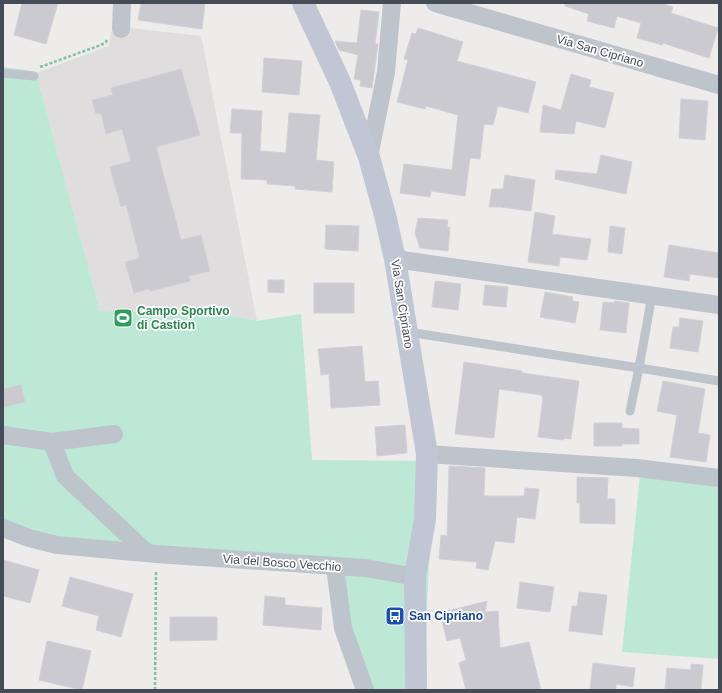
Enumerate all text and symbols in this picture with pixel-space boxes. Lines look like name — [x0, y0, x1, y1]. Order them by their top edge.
street label: Via San Cipriano — [555, 32, 645, 70]
street label: Via San Cipriano — [388, 259, 416, 350]
place label: Campo Sportivo di Castion — [137, 304, 230, 332]
sports icon: Campo Sportivo di Castion — [112, 307, 134, 329]
street label: Via del Bosco Vecchio — [222, 552, 342, 574]
bus stop icon: San Cipriano — [384, 605, 406, 627]
place label: San Cipriano — [409, 609, 483, 623]

